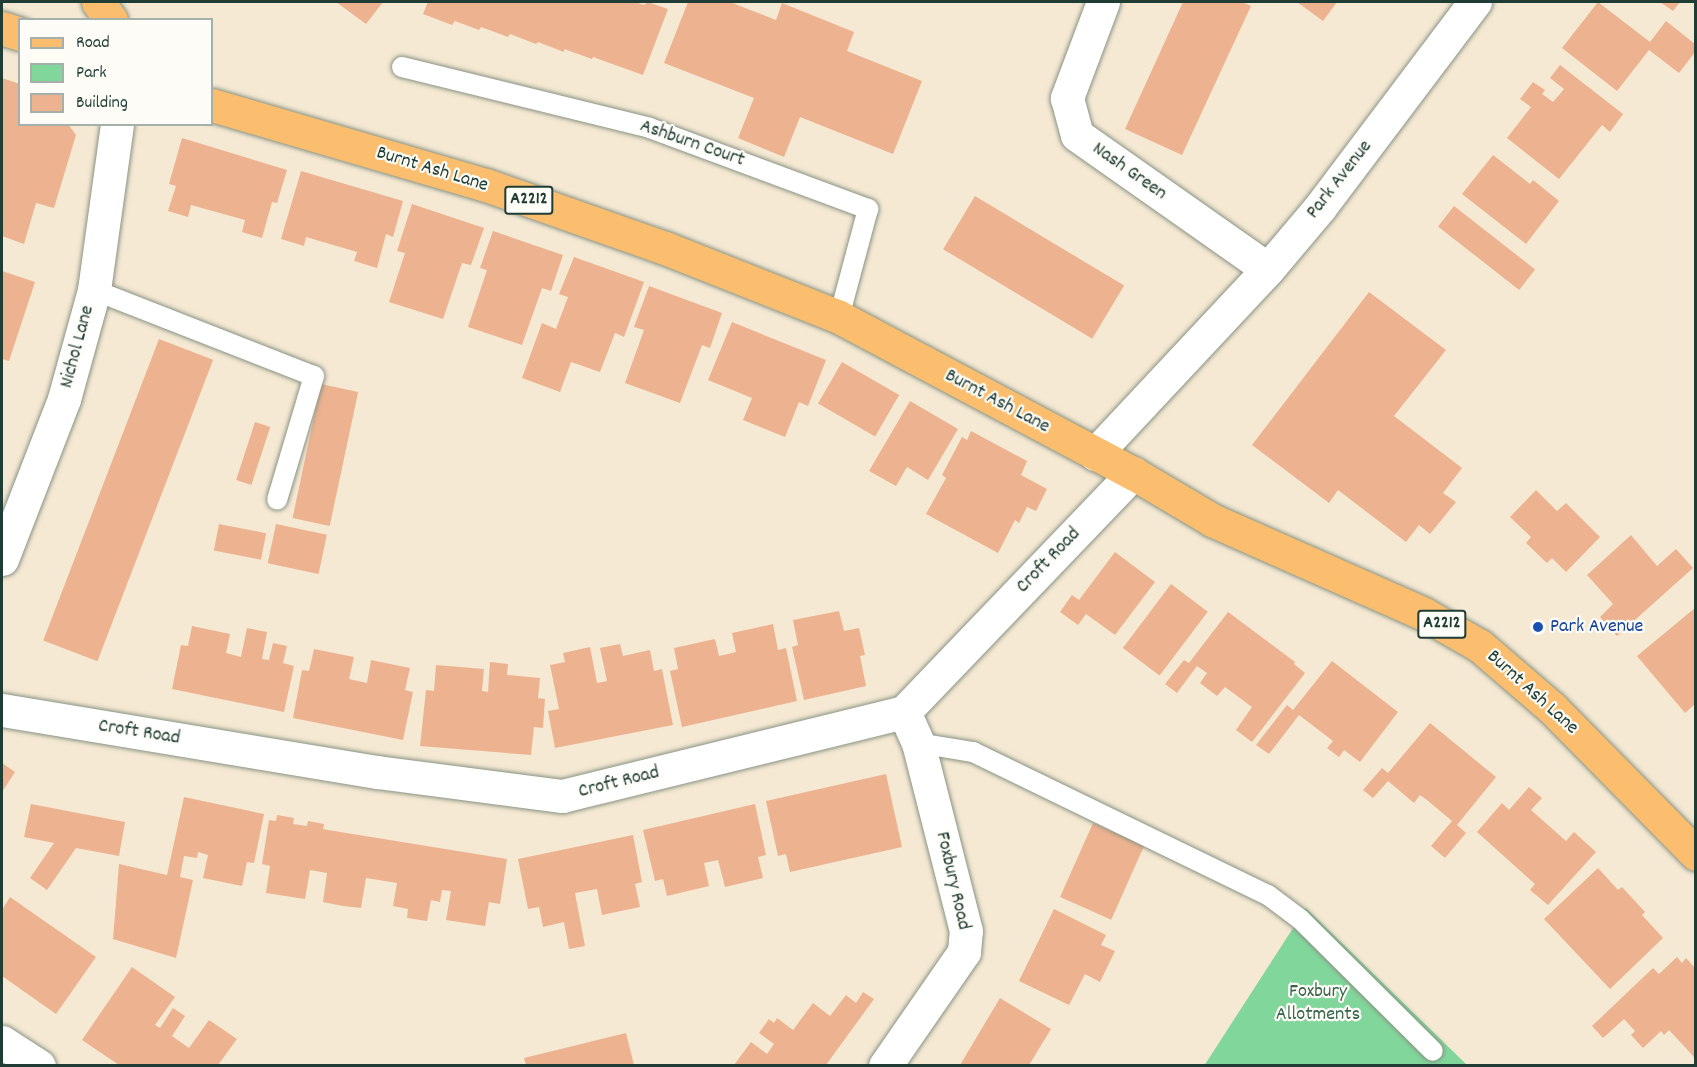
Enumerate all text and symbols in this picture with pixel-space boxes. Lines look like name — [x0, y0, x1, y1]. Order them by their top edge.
legend — [18, 18, 213, 126]
text: Road — [76, 31, 110, 56]
text: Park — [76, 61, 107, 86]
text: Building — [76, 91, 128, 116]
street label: Ashburn Court — [636, 115, 748, 173]
street label: Park Avenue — [1302, 136, 1378, 224]
street label: Nash Green — [1087, 138, 1171, 206]
street label: Burnt Ash Lane — [373, 142, 491, 198]
road number: A2212 — [504, 185, 554, 215]
street label: Nichol Lane — [55, 303, 101, 391]
street label: Burnt Ash Lane — [940, 364, 1054, 440]
street label: Croft Road — [1012, 523, 1086, 599]
road number: A2212 — [1416, 609, 1468, 639]
place label: Park Avenue — [1550, 615, 1643, 639]
marker: Park Avenue — [1531, 620, 1545, 634]
street label: Burnt Ash Lane — [1481, 645, 1583, 741]
street label: Croft Road — [96, 715, 182, 751]
street label: Croft Road — [576, 761, 662, 805]
street label: Foxbury Road — [929, 830, 975, 932]
park label: Foxbury Allotments — [1276, 981, 1360, 1028]

